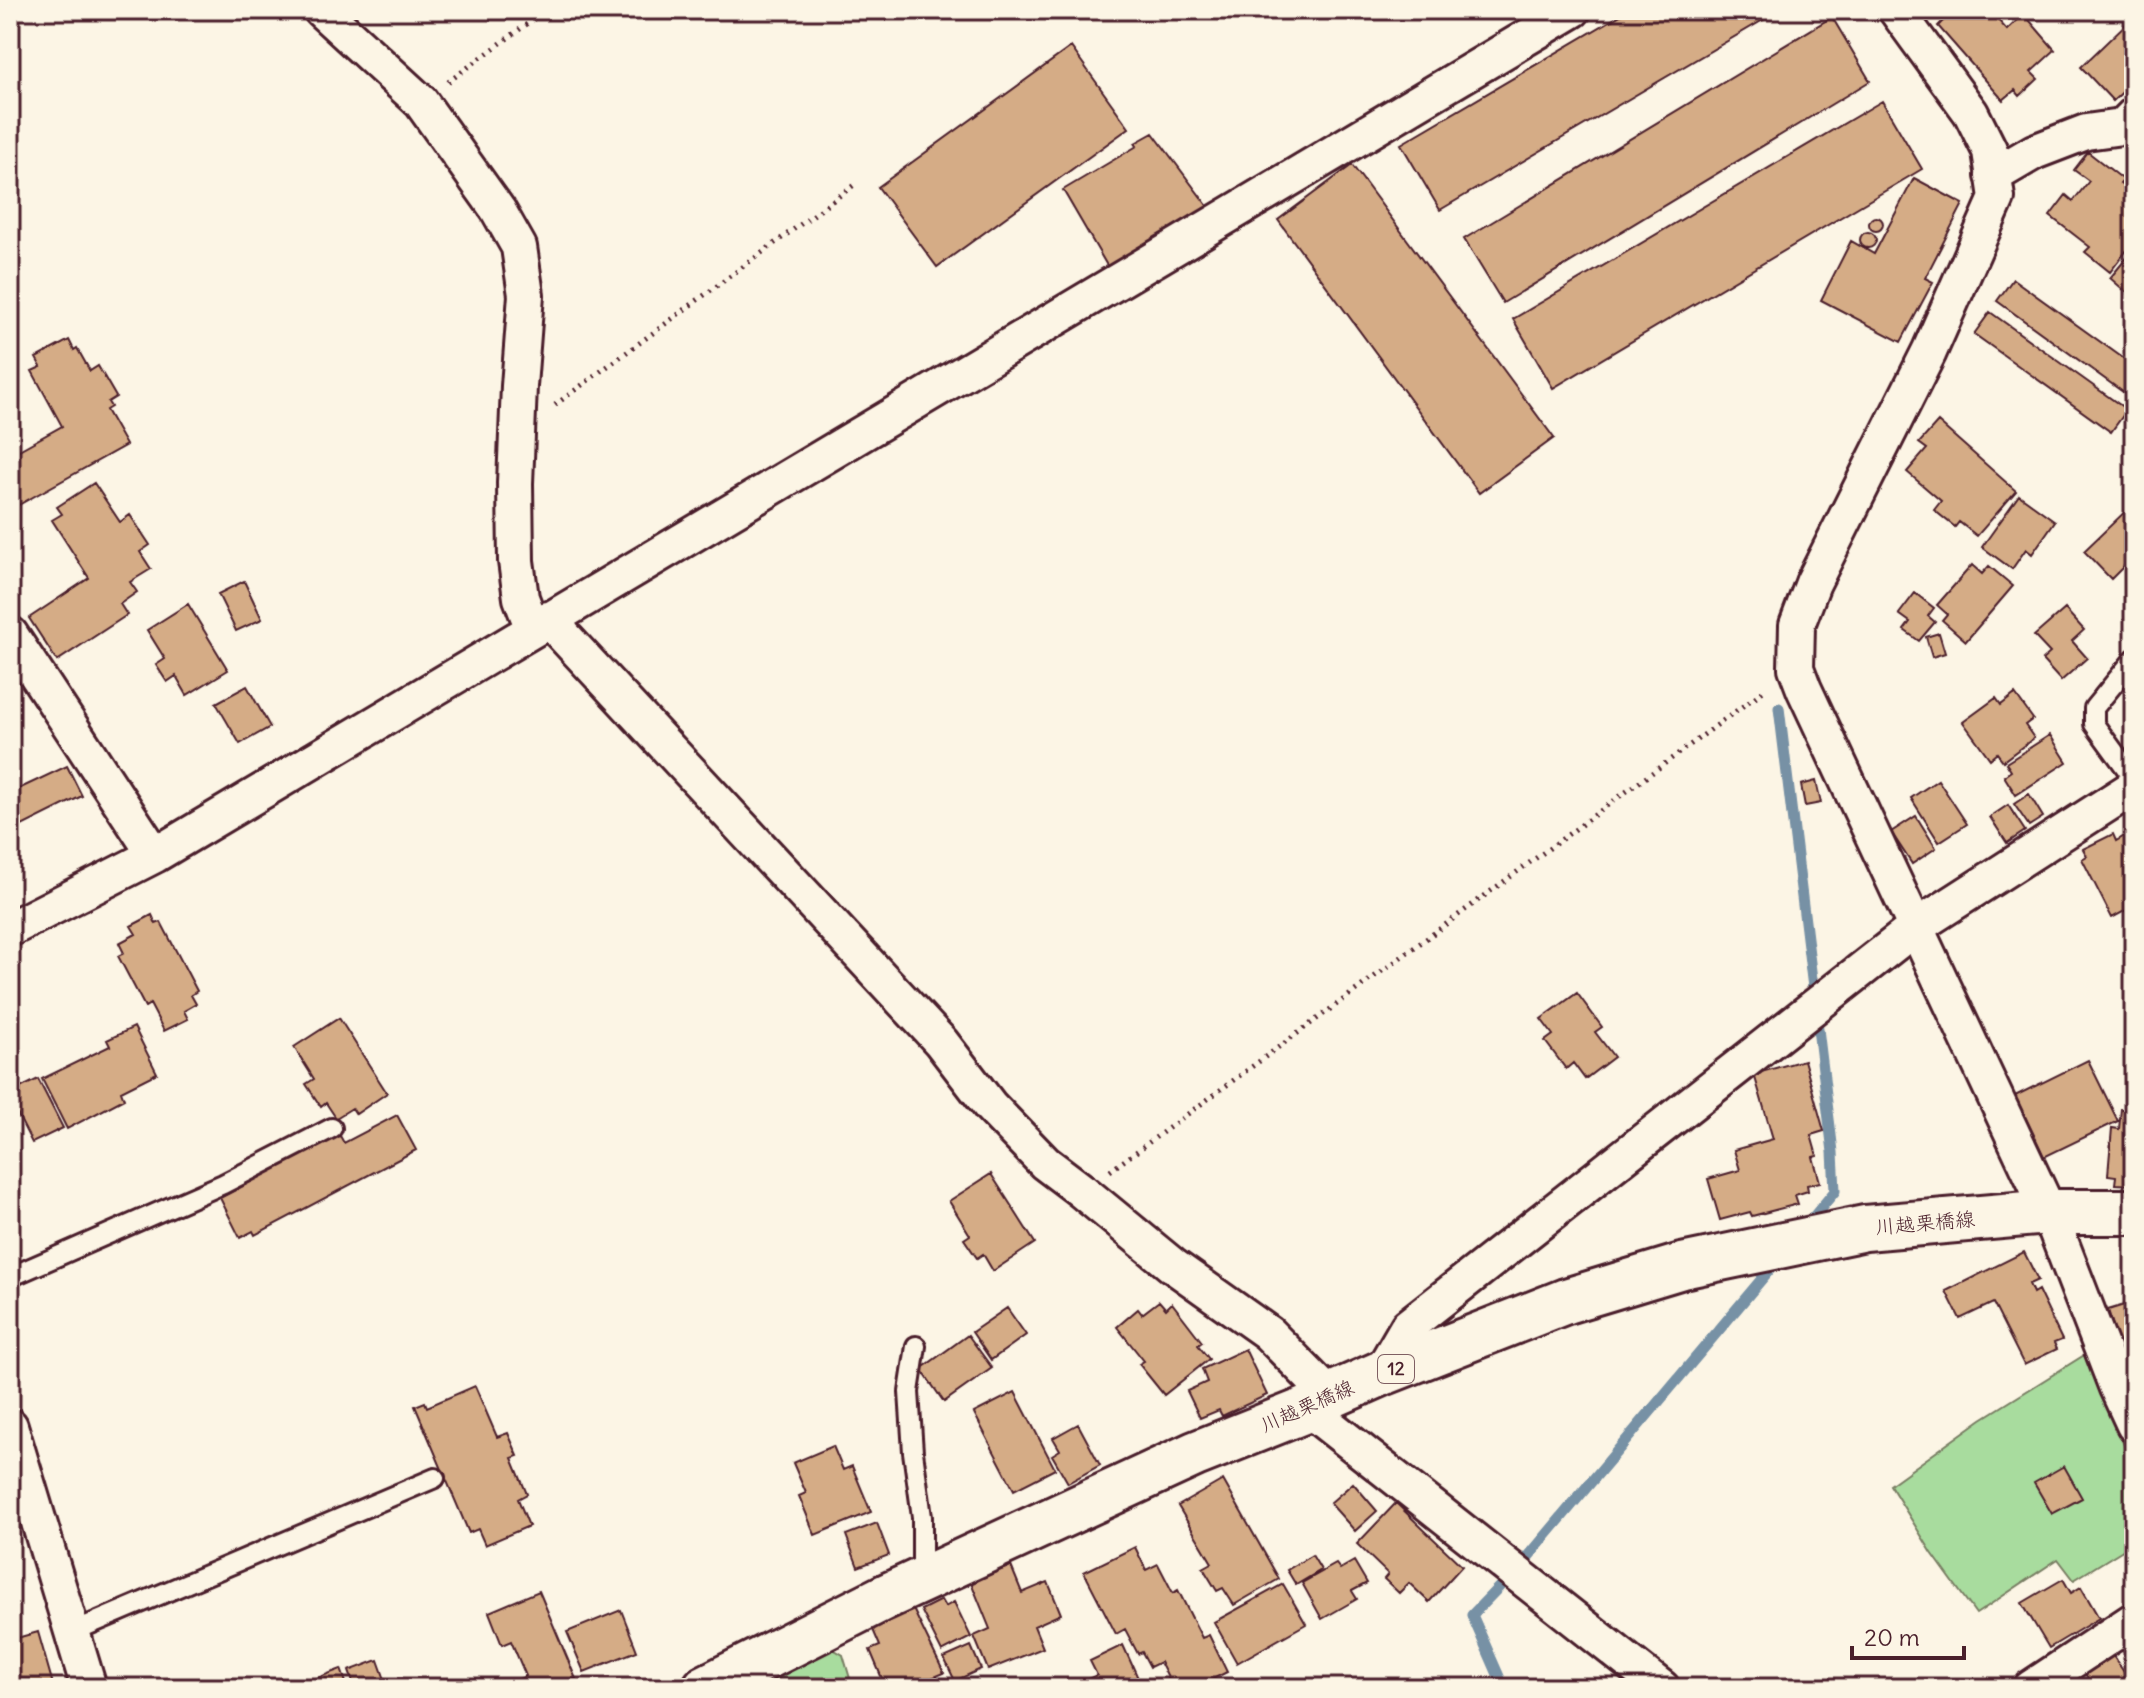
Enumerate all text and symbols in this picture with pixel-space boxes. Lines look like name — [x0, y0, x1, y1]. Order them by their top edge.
street label: 川越栗橋線 — [1874, 1206, 1976, 1239]
road number: 12 — [1378, 1355, 1414, 1383]
street label: 川越栗橋線 — [1256, 1374, 1358, 1437]
scale bar — [1852, 1610, 1964, 1660]
text: 20 m — [1864, 1622, 1920, 1652]

